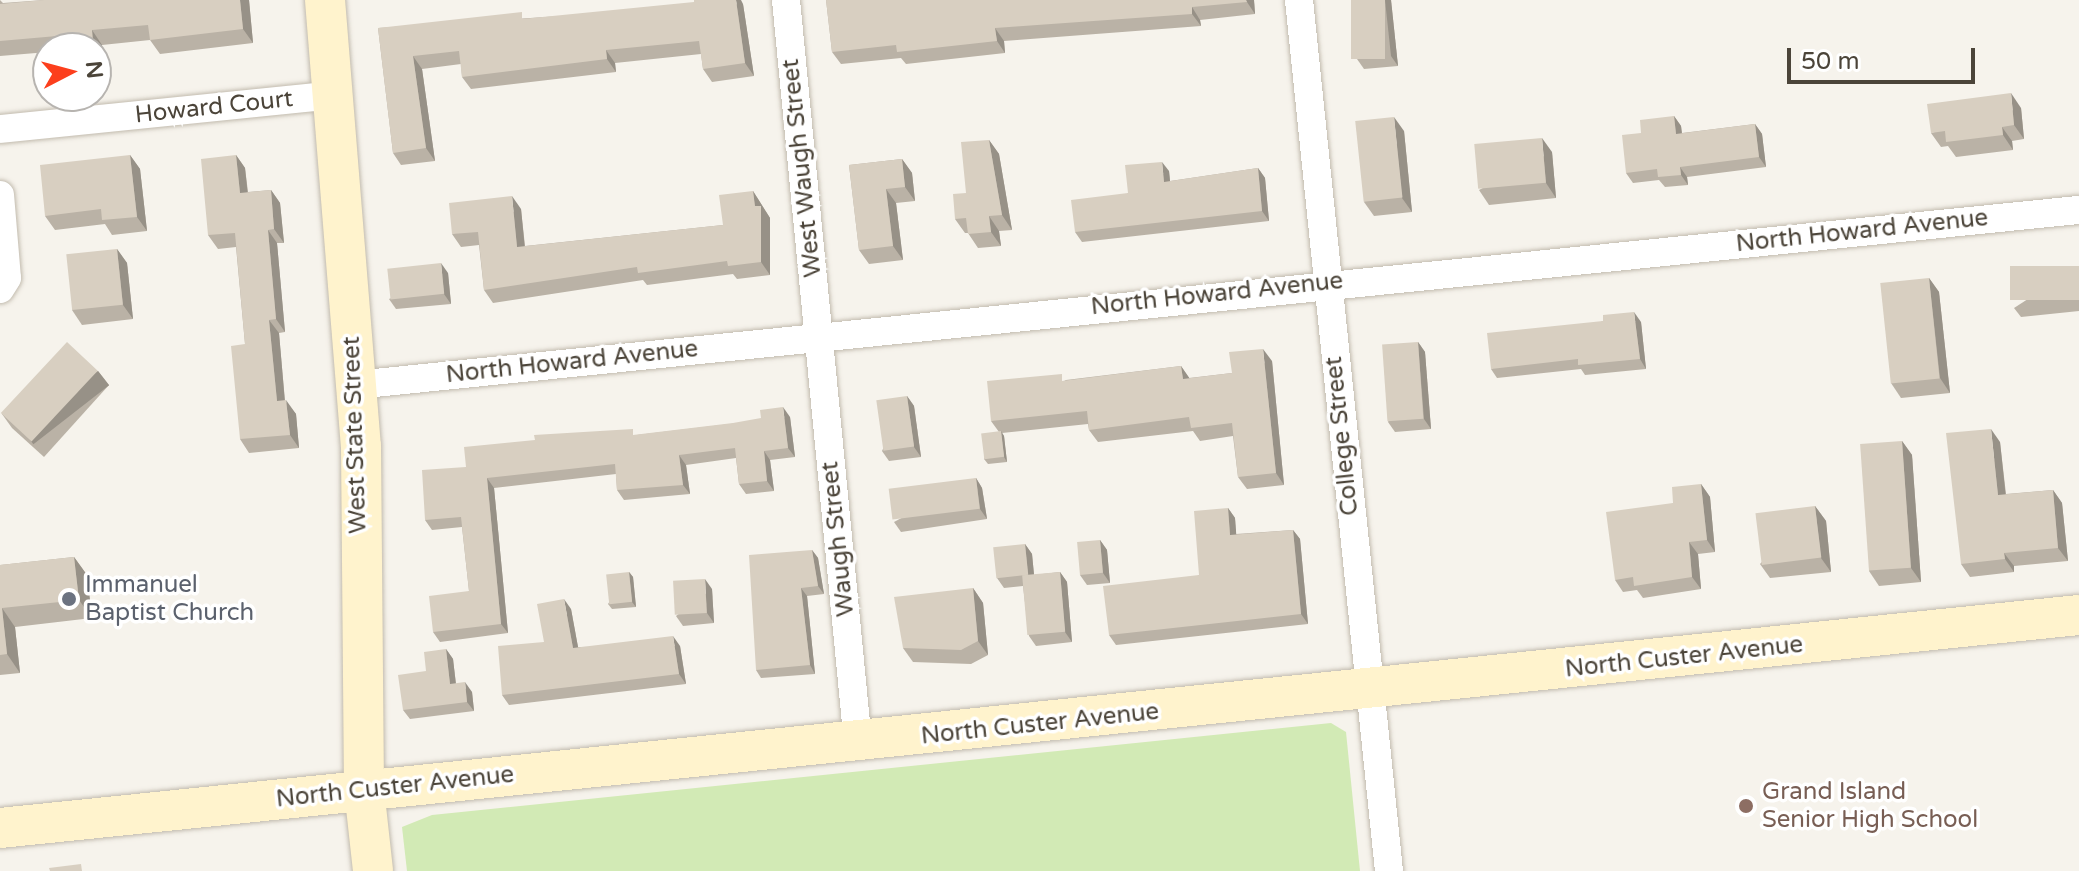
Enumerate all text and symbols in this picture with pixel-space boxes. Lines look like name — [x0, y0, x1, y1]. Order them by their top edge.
north arrow — [32, 32, 112, 112]
scale bar — [1791, 32, 1979, 82]
text: 50 m — [1801, 47, 1859, 76]
street label: West Waugh Street — [776, 57, 828, 279]
text: N — [80, 60, 108, 80]
street label: Howard Court — [134, 84, 294, 130]
street label: North Howard Avenue — [1734, 203, 1990, 259]
street label: North Howard Avenue — [1089, 266, 1345, 322]
street label: North Howard Avenue — [444, 334, 700, 390]
street label: West State Street — [337, 336, 373, 534]
street label: College Street — [1319, 355, 1365, 517]
street label: Waugh Street — [816, 460, 860, 618]
place label: Immanuel Baptist Church — [85, 571, 254, 627]
marker: Immanuel Baptist Church — [60, 590, 78, 608]
street label: North Custer Avenue — [1564, 630, 1804, 684]
street label: North Custer Avenue — [920, 697, 1160, 751]
street label: North Custer Avenue — [275, 760, 515, 814]
place label: Grand Island Senior High School — [1762, 778, 1978, 834]
marker: Grand Island Senior High School — [1737, 797, 1755, 815]

